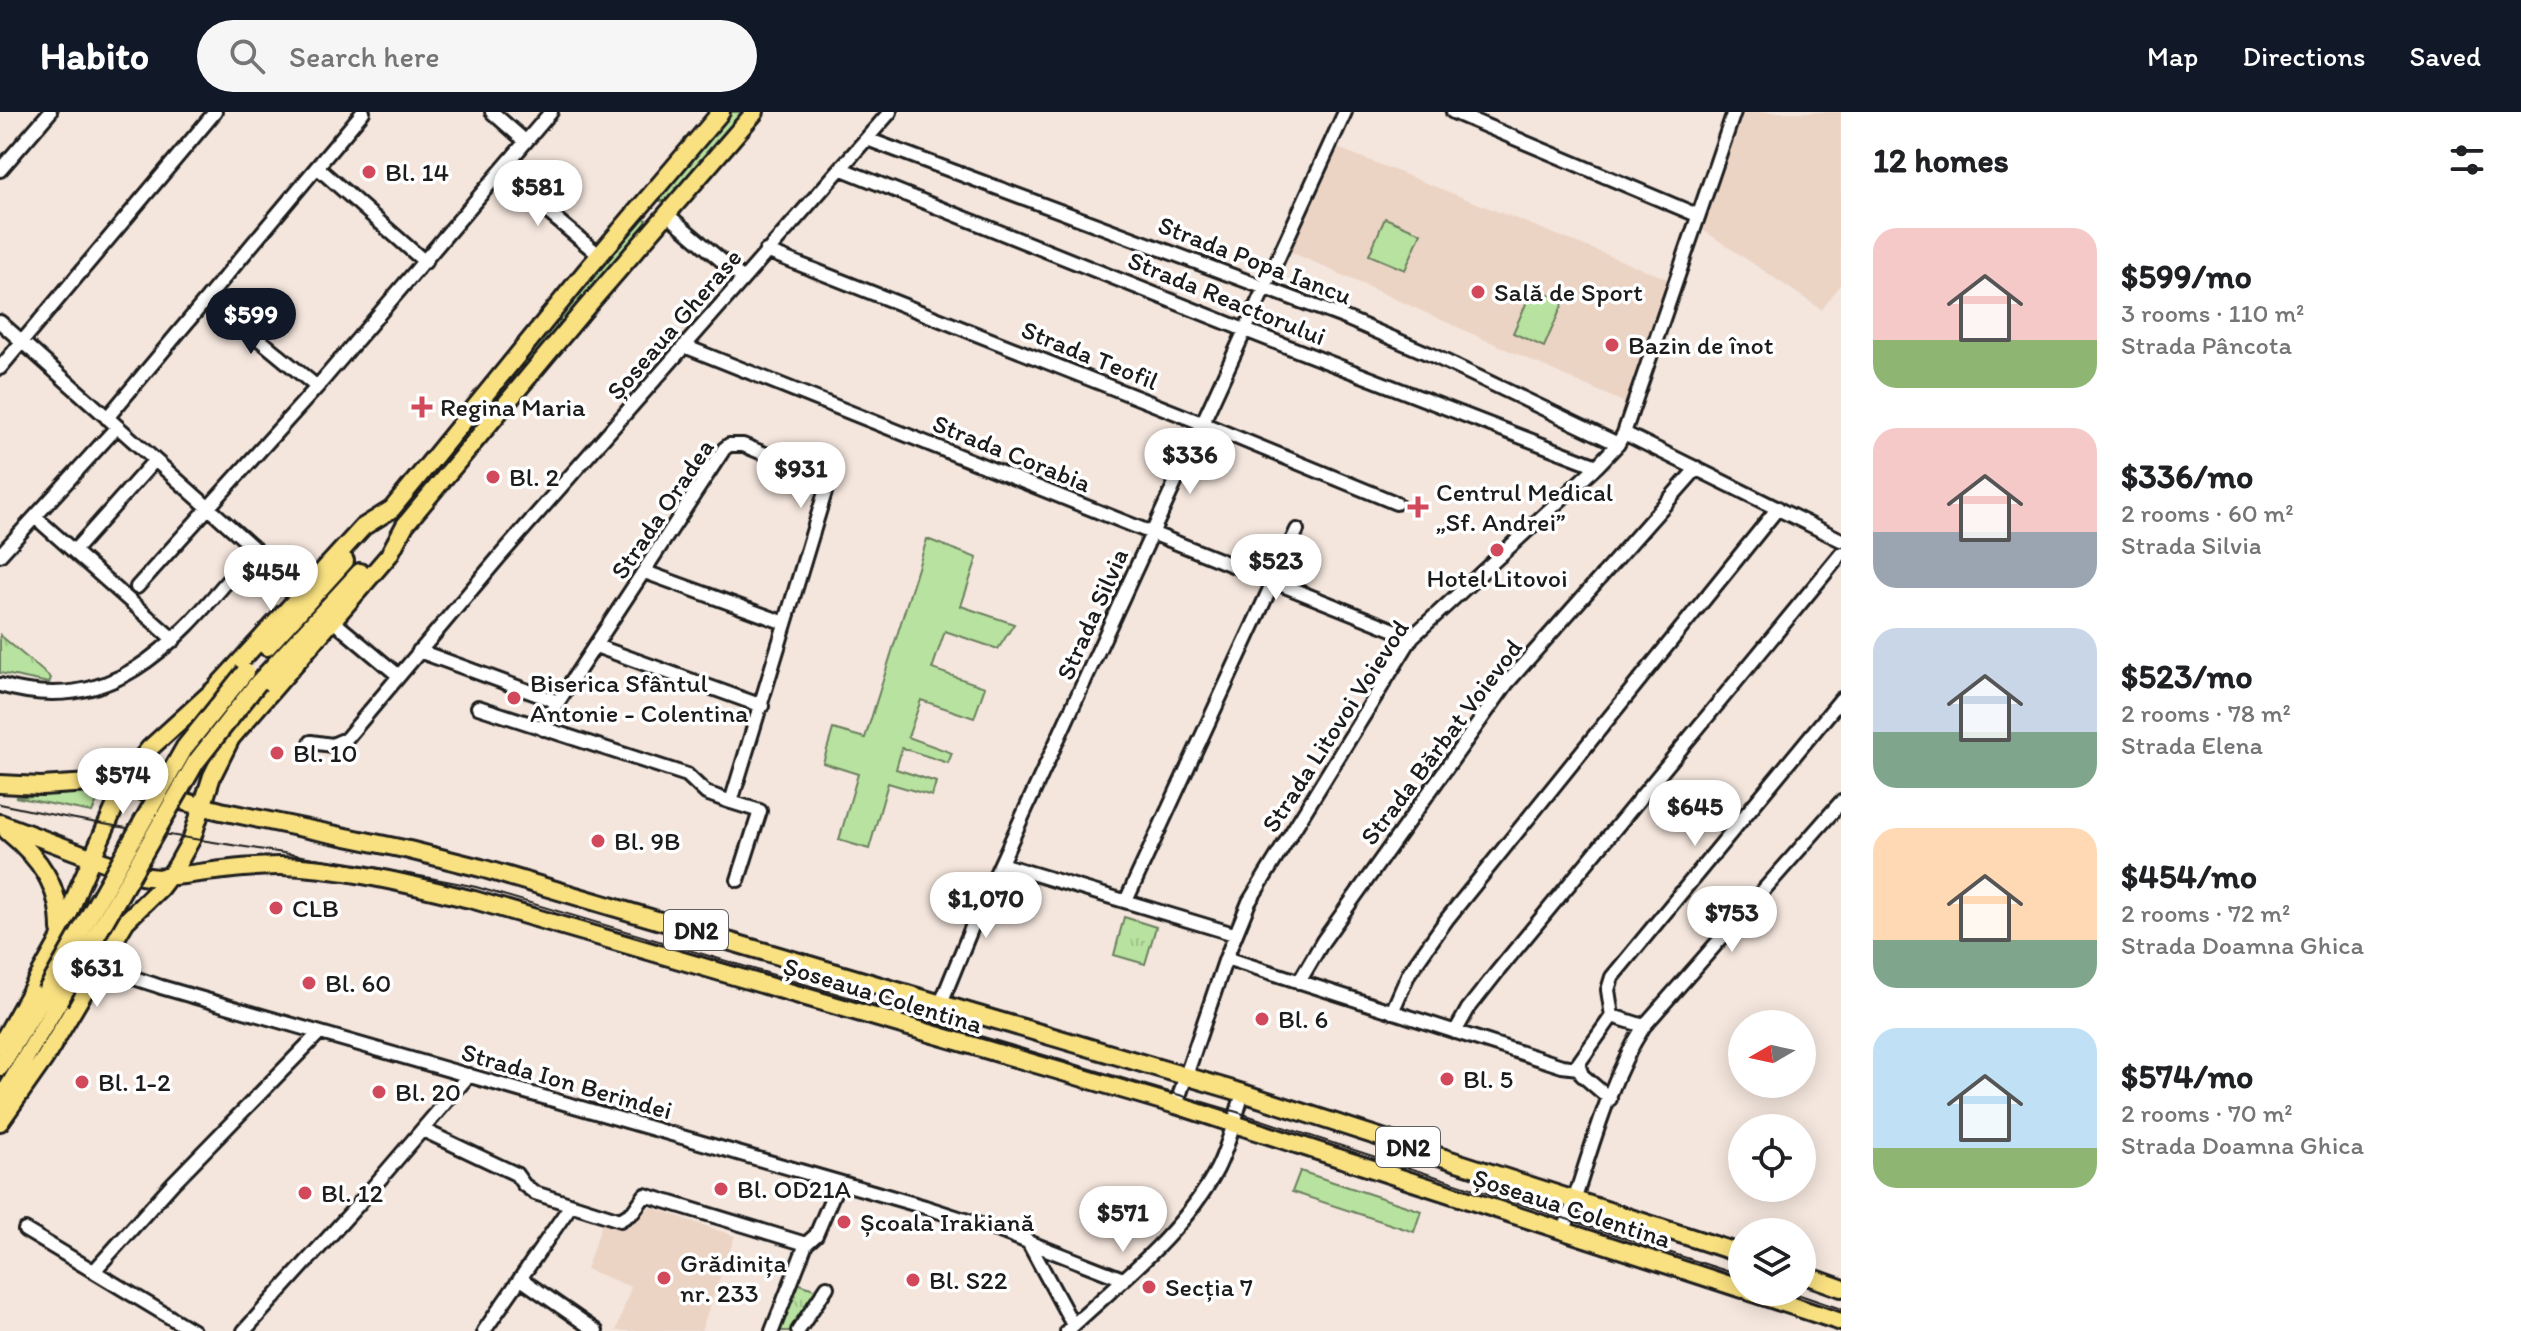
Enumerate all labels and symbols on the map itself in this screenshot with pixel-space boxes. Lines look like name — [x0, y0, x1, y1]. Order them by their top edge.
place label: Bl. 14 — [385, 156, 449, 188]
pin: $581 — [491, 160, 585, 228]
marker: Bl. 14 — [360, 163, 378, 181]
street label: Strada Popa Iancu — [1154, 208, 1356, 312]
street label: Șoseaua Gherase — [600, 242, 748, 406]
street label: Strada Reactorului — [1123, 244, 1331, 352]
place label: Sală de Sport — [1494, 276, 1643, 308]
marker: Sală de Sport — [1469, 283, 1487, 301]
pin: $599 — [204, 288, 298, 356]
street label: Strada Teofil — [1017, 313, 1163, 397]
place label: Bazin de înot — [1628, 329, 1774, 361]
marker: Bazin de înot — [1603, 336, 1621, 354]
place label: Regina Maria — [440, 391, 586, 423]
marker: Regina Maria — [411, 396, 433, 418]
street label: Strada Corabia — [928, 407, 1096, 499]
pin: $336 — [1143, 428, 1237, 496]
street label: Strada Oradea — [603, 433, 721, 585]
pin: $931 — [754, 442, 848, 510]
place label: Bl. 2 — [509, 461, 559, 493]
marker: Bl. 2 — [484, 468, 502, 486]
place label: Centrul Medical „Sf. Andrei” — [1436, 476, 1613, 538]
marker: Centrul Medical „Sf. Andrei” — [1407, 496, 1429, 518]
pin: $523 — [1229, 534, 1323, 602]
marker: Hotel Litovoi — [1488, 541, 1506, 559]
street label: Strada Silvia — [1049, 543, 1135, 685]
pin: $454 — [224, 545, 318, 613]
place label: Hotel Litovoi — [1426, 562, 1568, 594]
street label: Strada Litovoi Voievod — [1254, 614, 1416, 838]
street label: Strada Bărbat Voievod — [1353, 633, 1529, 851]
place label: Biserica Sfântul Antonie - Colentina — [530, 667, 749, 729]
marker: Biserica Sfântul Antonie - Colentina — [505, 689, 523, 707]
place label: Bl. 10 — [293, 737, 357, 769]
marker: Bl. 10 — [268, 744, 286, 762]
pin: $574 — [76, 748, 170, 816]
pin: $645 — [1648, 780, 1742, 848]
place label: Bl. 9B — [614, 825, 680, 857]
marker: Bl. 9B — [589, 832, 607, 850]
pin: $1,070 — [921, 872, 1051, 940]
pin: $753 — [1685, 886, 1779, 954]
place label: CLB — [292, 892, 339, 924]
marker: CLB — [267, 899, 285, 917]
road number: DN2 — [664, 910, 728, 950]
pin: $631 — [50, 941, 144, 1009]
street label: Șoseaua Colentina — [780, 950, 987, 1041]
place label: Bl. 60 — [325, 967, 391, 999]
marker: Bl. 60 — [300, 974, 318, 992]
place label: Bl. 6 — [1278, 1003, 1328, 1035]
marker: Bl. 6 — [1253, 1010, 1271, 1028]
north arrow — [1728, 1010, 1816, 1098]
street label: Strada Ion Berindei — [458, 1036, 676, 1126]
place label: Bl. 5 — [1463, 1063, 1513, 1095]
place label: Bl. 1-2 — [98, 1066, 171, 1098]
marker: Bl. 5 — [1438, 1070, 1456, 1088]
marker: Bl. 1-2 — [73, 1073, 91, 1091]
place label: Bl. 20 — [395, 1076, 461, 1108]
marker: Bl. 20 — [370, 1083, 388, 1101]
road number: DN2 — [1376, 1127, 1440, 1167]
street label: Șoseaua Colentina — [1469, 1161, 1676, 1255]
place label: Bl. OD21A — [737, 1173, 851, 1205]
place label: Bl. 12 — [321, 1177, 383, 1209]
marker: Bl. OD21A — [712, 1180, 730, 1198]
marker: Bl. 12 — [296, 1184, 314, 1202]
pin: $571 — [1076, 1186, 1170, 1254]
place label: Școala Irakiană — [860, 1206, 1035, 1238]
marker: Școala Irakiană — [835, 1213, 853, 1231]
place label: Grădinița nr. 233 — [680, 1247, 788, 1309]
place label: Bl. S22 — [929, 1264, 1008, 1296]
marker: Grădinița nr. 233 — [655, 1269, 673, 1287]
marker: Bl. S22 — [904, 1271, 922, 1289]
place label: Secția 7 — [1165, 1271, 1253, 1303]
marker: Secția 7 — [1140, 1278, 1158, 1296]

